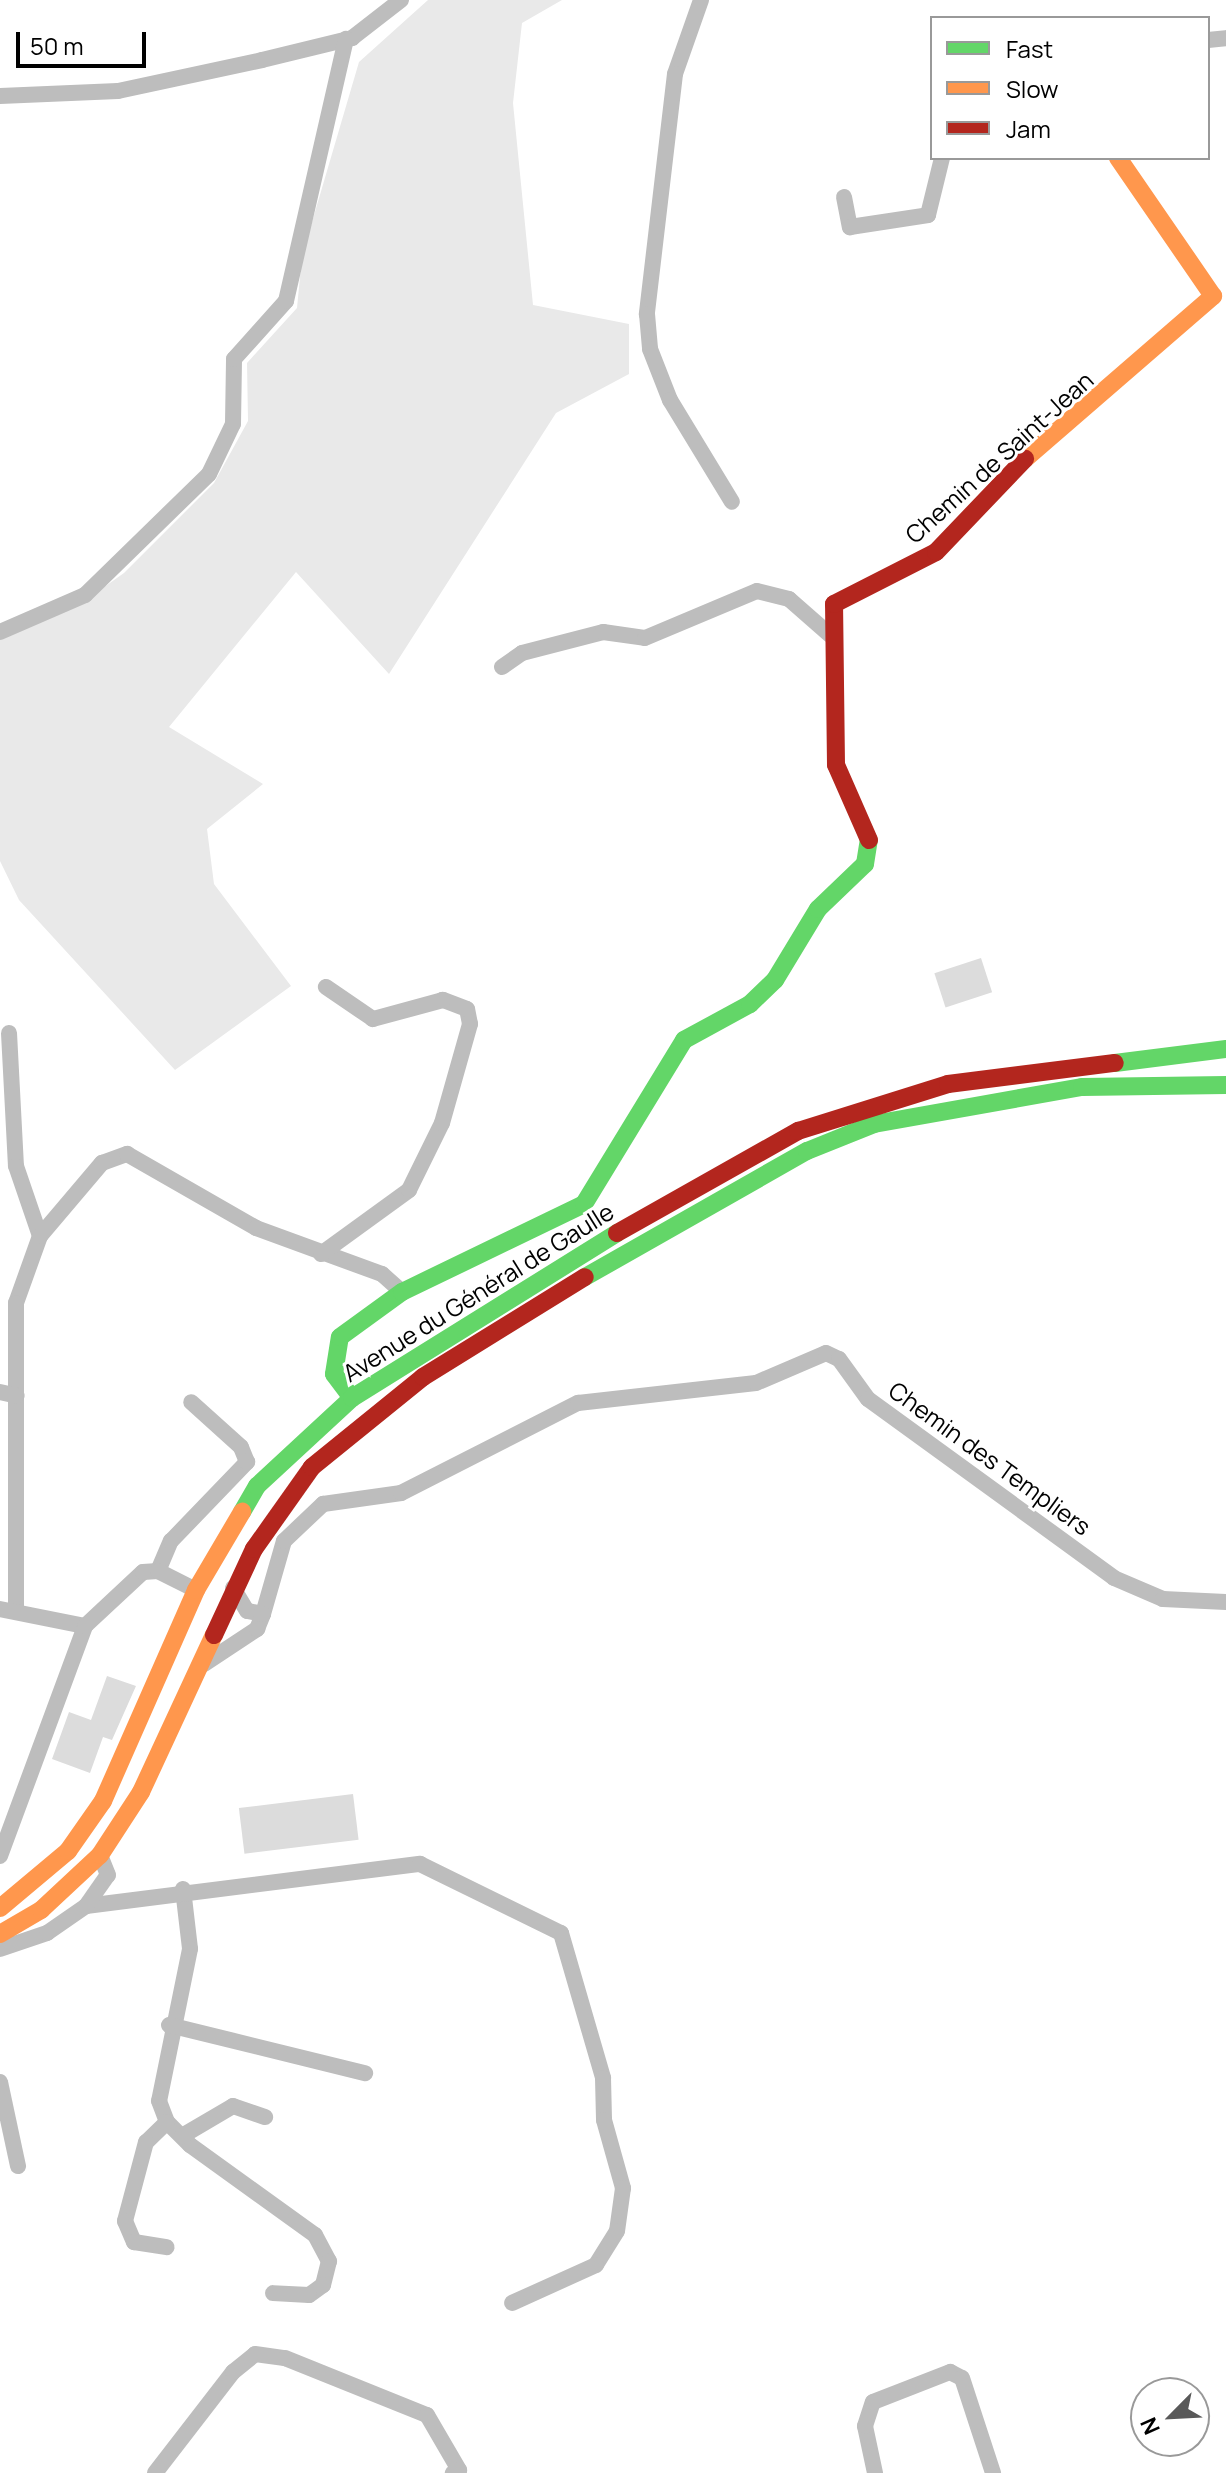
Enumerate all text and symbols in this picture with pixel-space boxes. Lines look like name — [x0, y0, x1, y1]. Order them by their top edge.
scale bar — [20, 16, 150, 66]
legend — [930, 16, 1210, 160]
text: 50 m — [30, 29, 84, 62]
text: Fast — [1006, 32, 1053, 65]
text: Slow — [1006, 72, 1059, 105]
text: Jam — [1006, 112, 1051, 145]
street label: Chemin de Saint-Jean — [899, 365, 1099, 549]
street label: Avenue du Général de Gaulle — [337, 1197, 619, 1387]
street label: Chemin des Templiers — [883, 1375, 1097, 1541]
north arrow — [1130, 2377, 1210, 2457]
text: N — [1133, 2413, 1167, 2439]

